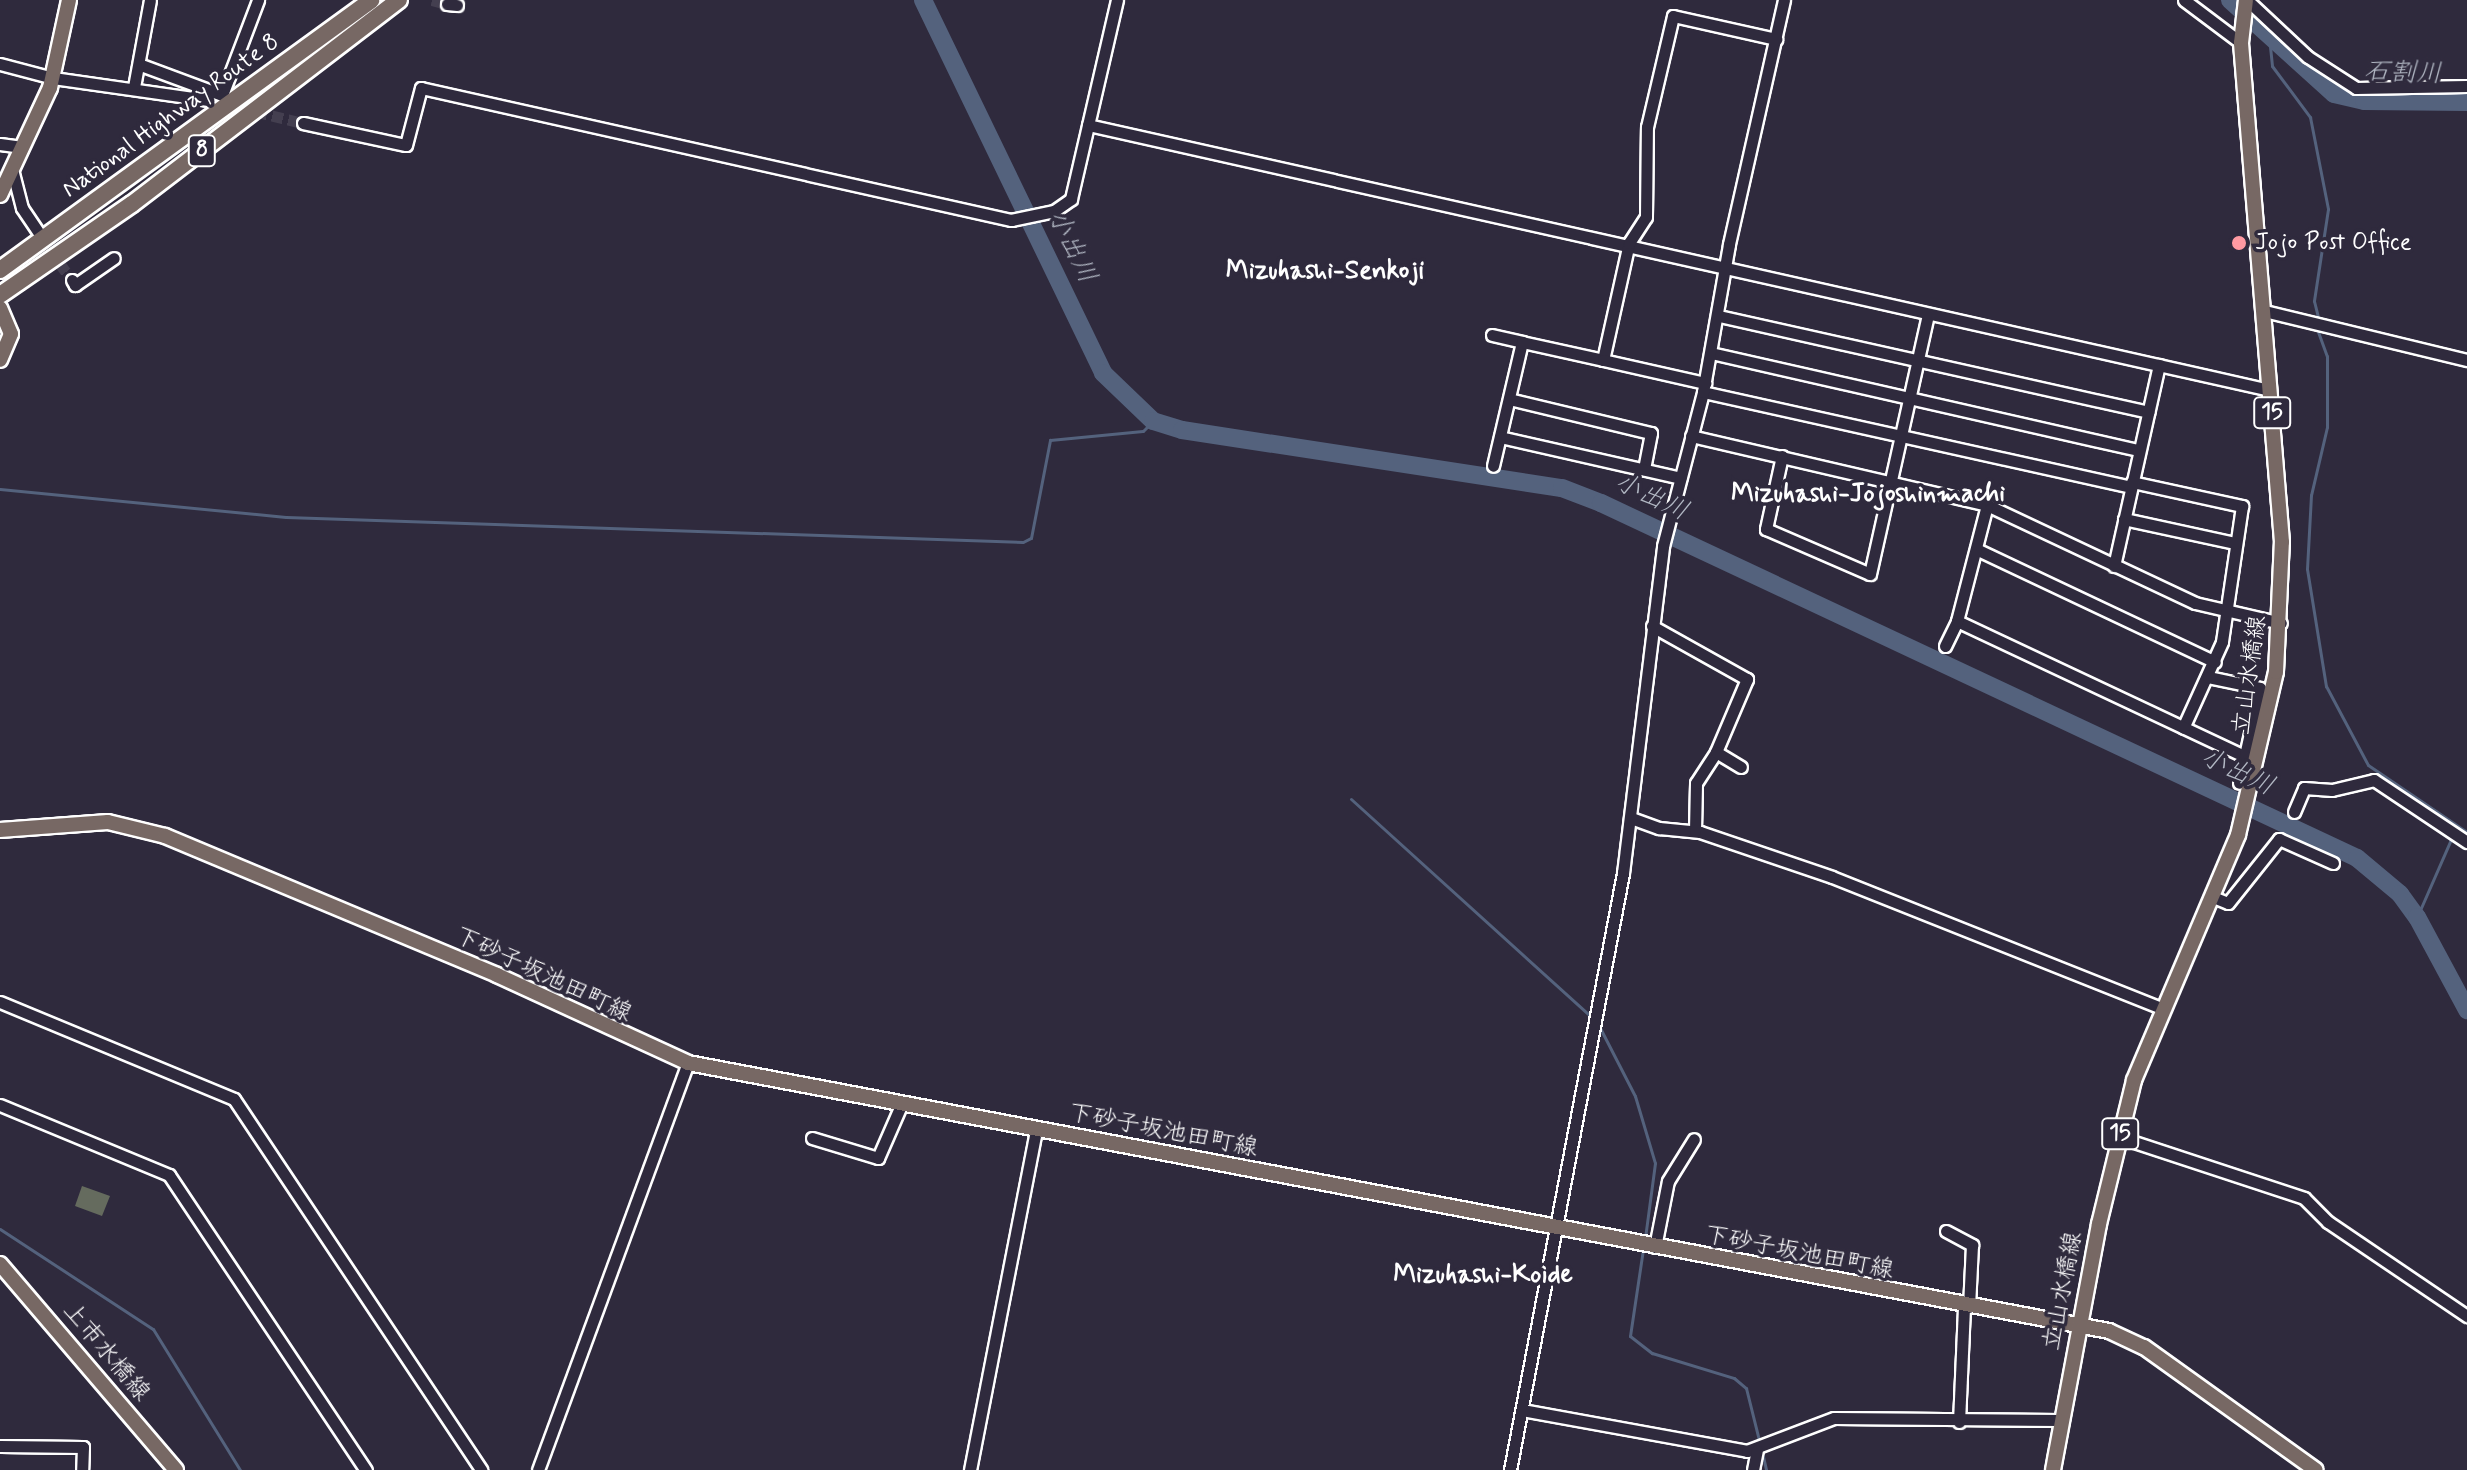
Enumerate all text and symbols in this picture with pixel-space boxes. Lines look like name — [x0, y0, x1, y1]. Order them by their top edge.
street label: National Highway Route 8 — [61, 30, 281, 202]
water label: 石割川 — [2363, 57, 2443, 91]
road number: 8 — [186, 133, 218, 169]
water label: 小出川 — [1040, 205, 1102, 289]
place label: Jojo Post Office — [2255, 229, 2408, 257]
marker: Jojo Post Office — [2230, 234, 2248, 252]
district label: Mizuhashi-Senkoji — [1226, 256, 1424, 288]
road number: 15 — [2252, 395, 2292, 431]
water label: 小出川 — [1609, 467, 1693, 529]
district label: Mizuhashi-Jojoshinmachi — [1731, 479, 2005, 511]
street label: 立山水橋線 — [2227, 614, 2273, 736]
water label: 小出川 — [2195, 742, 2279, 804]
street label: 下砂子坂池田町線 — [450, 921, 636, 1029]
street label: 下砂子坂池田町線 — [1066, 1099, 1260, 1163]
road number: 15 — [2100, 1116, 2140, 1152]
street label: 下砂子坂池田町線 — [1702, 1221, 1896, 1285]
street label: 立山水橋線 — [2037, 1229, 2089, 1353]
district label: Mizuhashi-Koide — [1393, 1260, 1573, 1292]
street label: 上市水橋線 — [56, 1297, 156, 1407]

